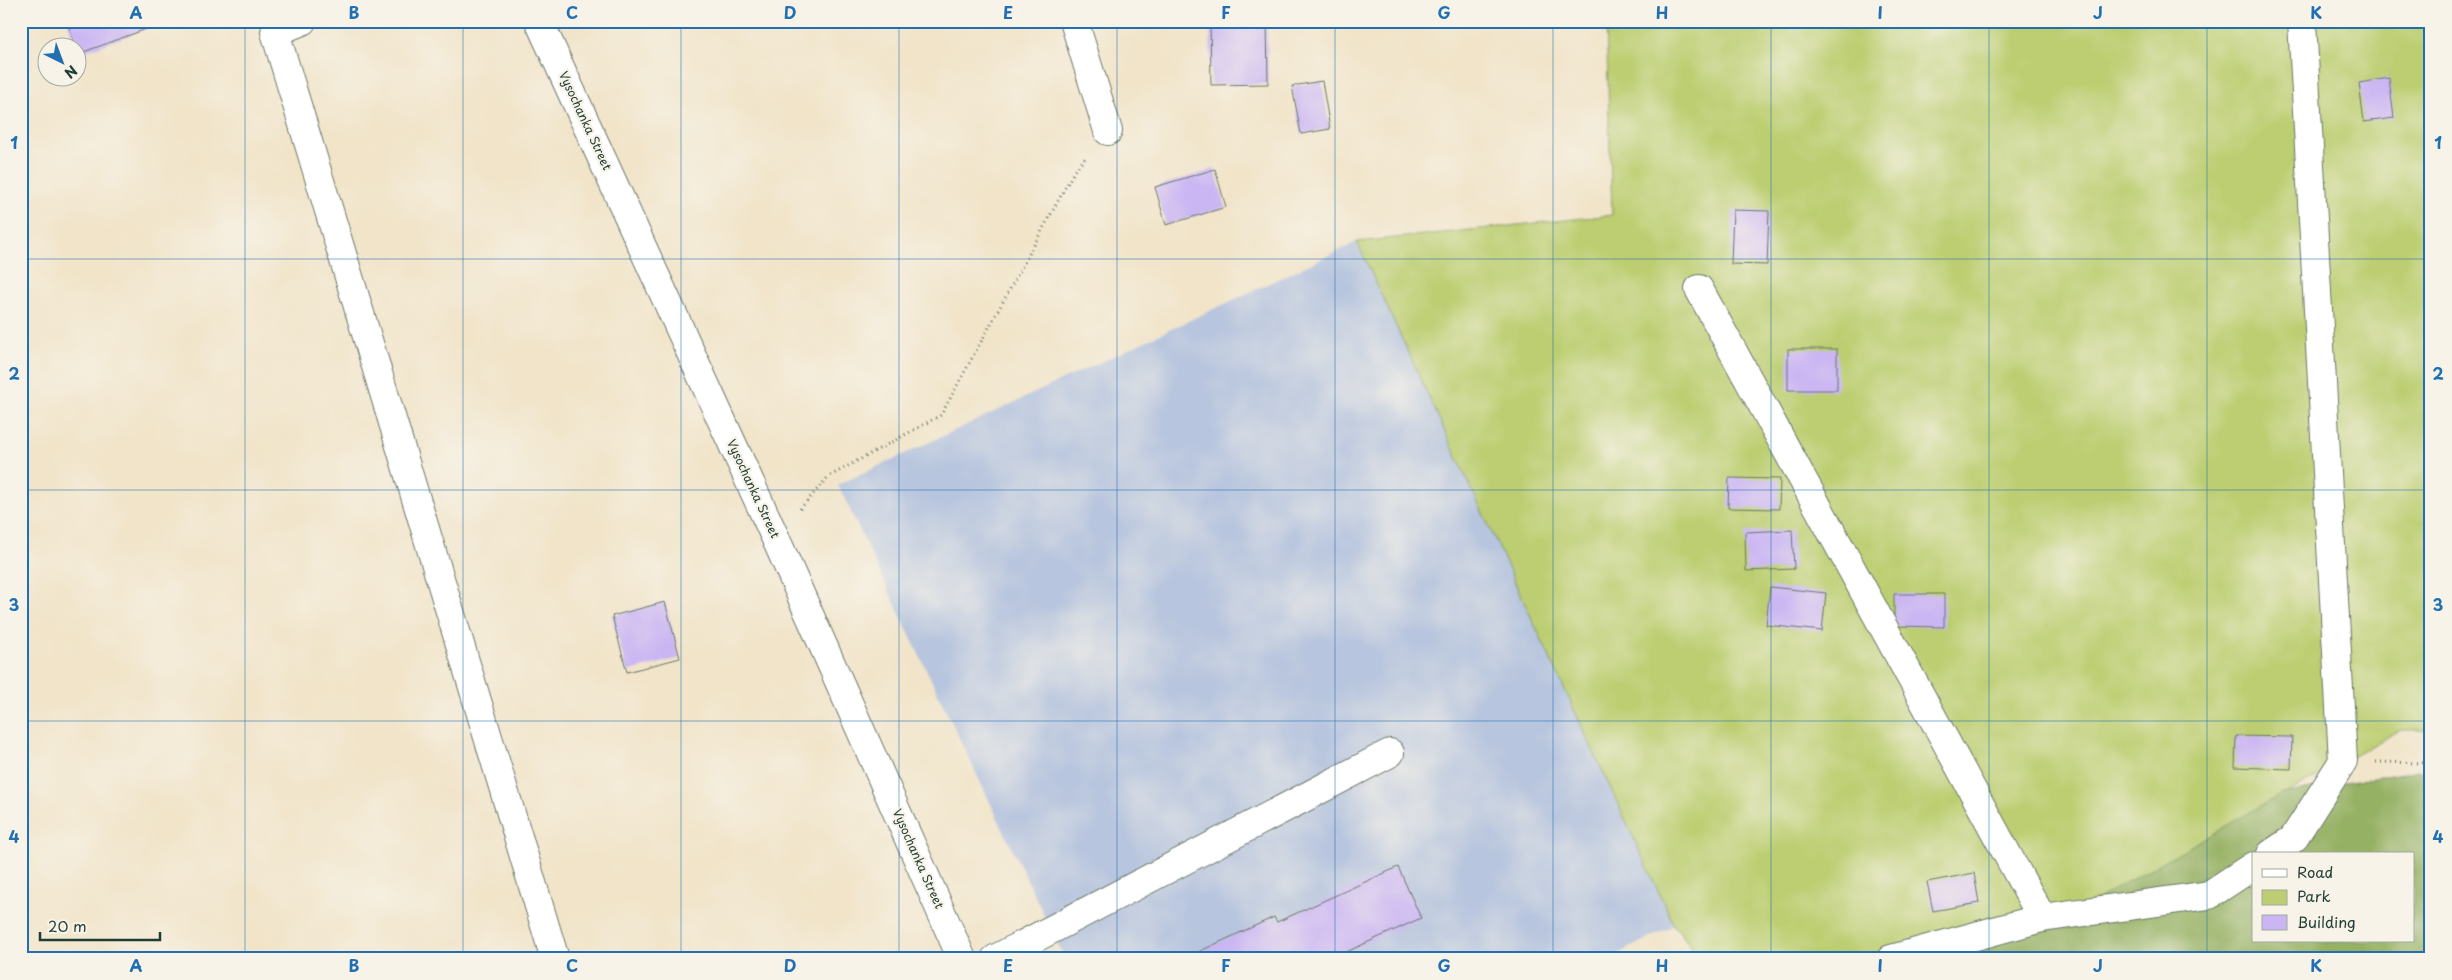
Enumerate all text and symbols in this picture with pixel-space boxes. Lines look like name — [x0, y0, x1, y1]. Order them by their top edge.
text: A — [130, 0, 143, 24]
text: B — [349, 0, 360, 24]
text: C — [566, 0, 578, 24]
text: D — [784, 0, 796, 24]
text: E — [1003, 0, 1013, 24]
text: F — [1221, 0, 1231, 24]
text: G — [1437, 0, 1451, 24]
text: H — [1656, 0, 1668, 24]
text: I — [1877, 0, 1883, 24]
text: J — [2093, 0, 2103, 24]
text: K — [2310, 0, 2322, 24]
north arrow — [38, 38, 88, 88]
text: N — [60, 61, 82, 84]
street label: Vysochanka Street — [555, 68, 617, 173]
text: 1 — [10, 130, 18, 154]
text: 1 — [2434, 130, 2442, 154]
text: 2 — [8, 361, 20, 385]
text: 2 — [2432, 361, 2444, 385]
street label: Vysochanka Street — [723, 436, 785, 541]
text: 3 — [9, 592, 19, 616]
text: 3 — [2433, 592, 2443, 616]
street label: Vysochanka Street — [889, 806, 949, 911]
text: 4 — [9, 824, 20, 848]
text: 4 — [2433, 824, 2444, 848]
legend — [2252, 852, 2414, 942]
text: Road — [2297, 860, 2333, 883]
text: Park — [2297, 884, 2331, 907]
scale bar — [40, 910, 160, 942]
text: Building — [2297, 910, 2356, 933]
text: 20 m — [48, 914, 87, 937]
text: A — [130, 953, 143, 977]
text: B — [349, 953, 360, 977]
text: C — [566, 953, 578, 977]
text: D — [784, 953, 796, 977]
text: E — [1003, 953, 1013, 977]
text: F — [1221, 953, 1231, 977]
text: G — [1437, 953, 1451, 977]
text: H — [1656, 953, 1668, 977]
text: I — [1877, 953, 1883, 977]
text: J — [2093, 953, 2103, 977]
text: K — [2310, 953, 2322, 977]

